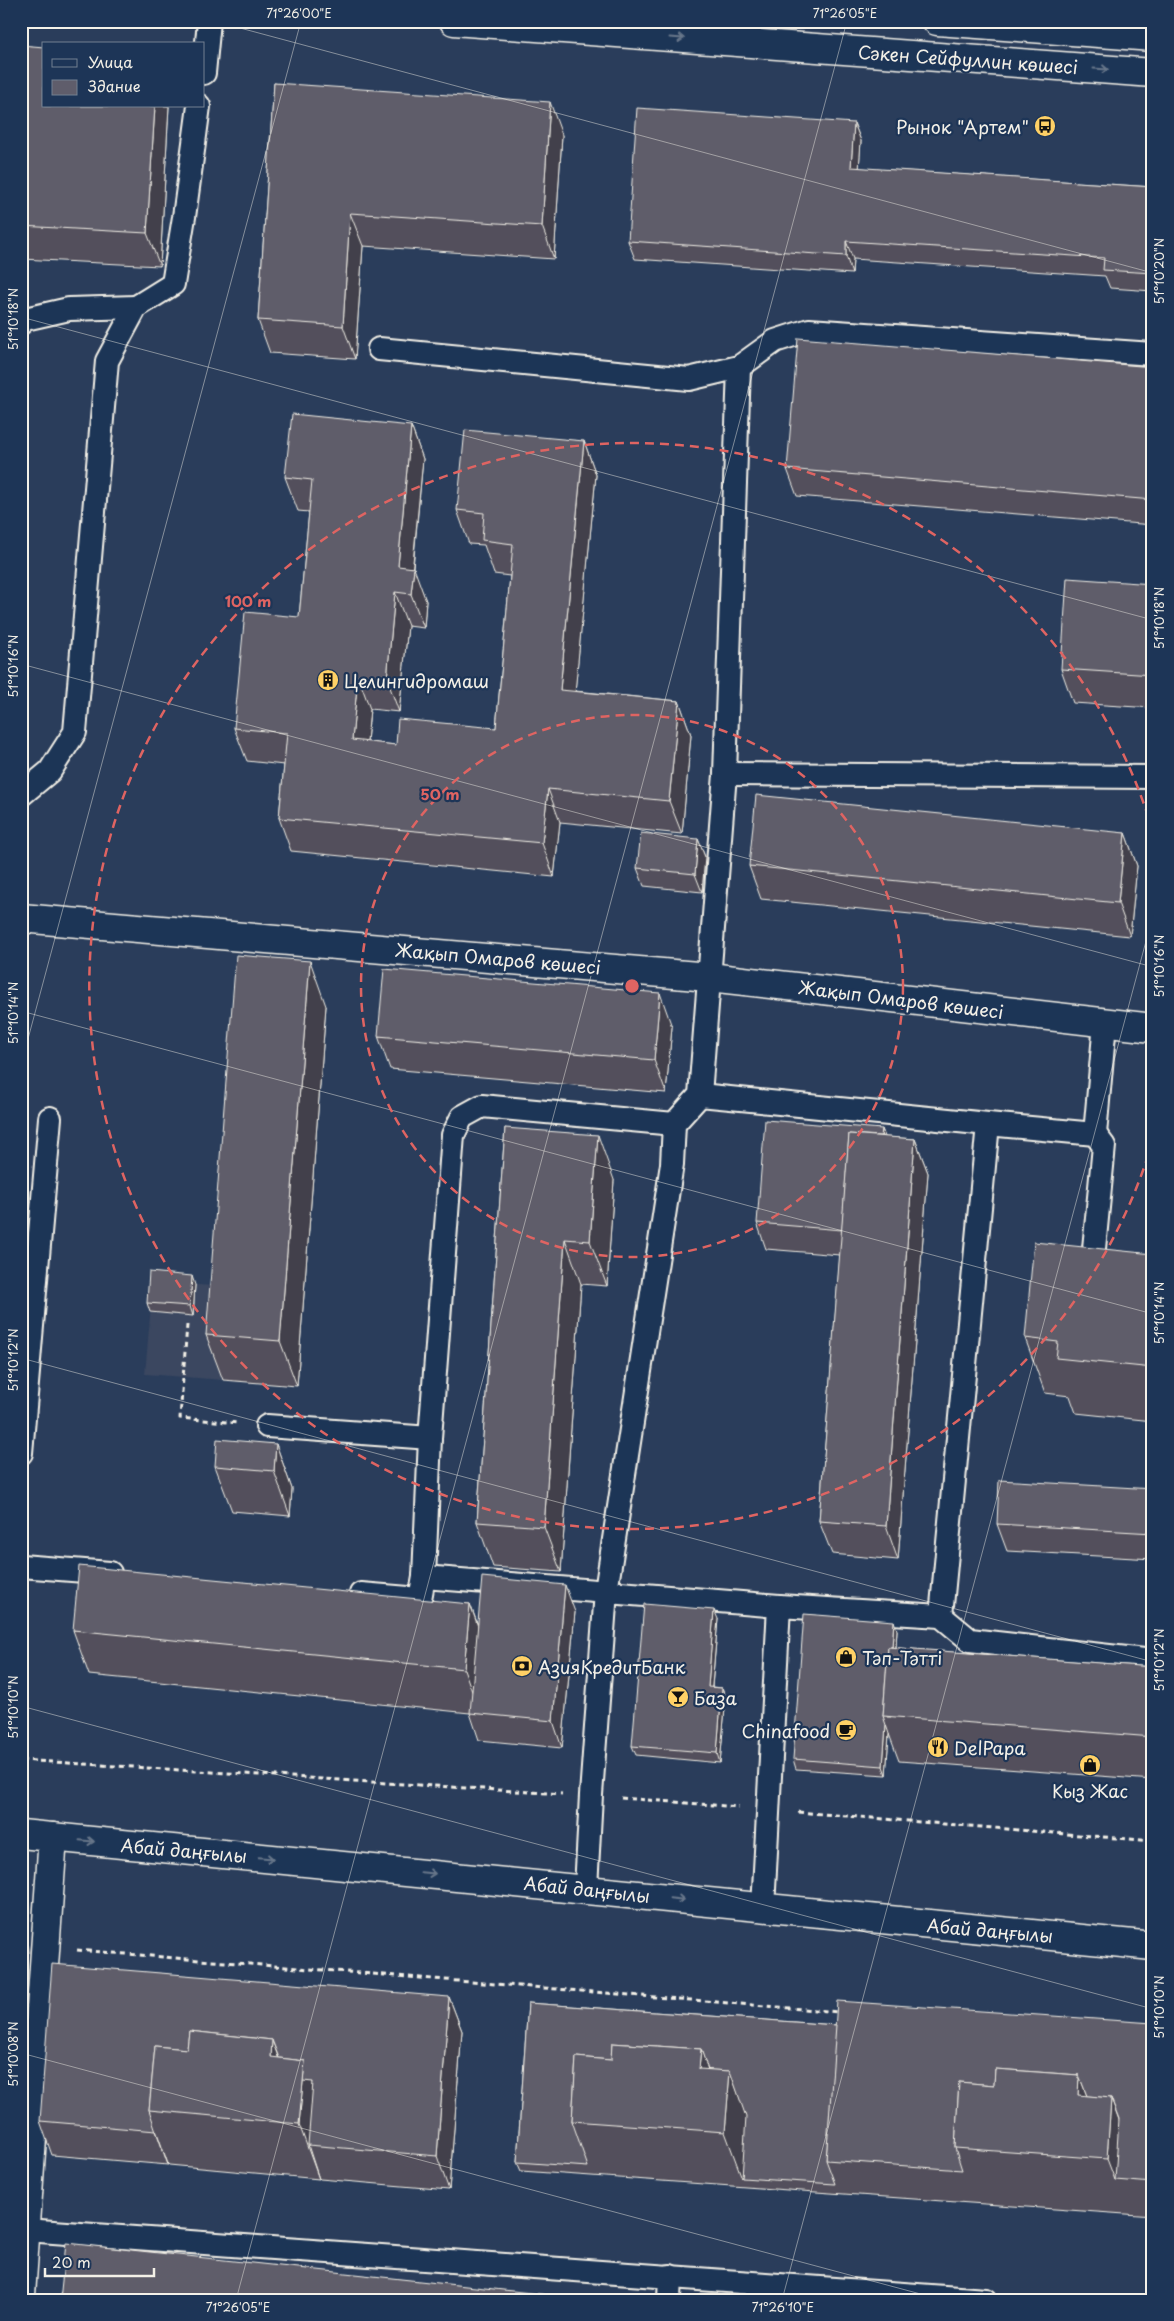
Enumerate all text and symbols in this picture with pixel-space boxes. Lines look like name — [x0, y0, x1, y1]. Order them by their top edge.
text: 71°26'00"E — [266, 4, 332, 22]
text: 71°26'05"E — [813, 4, 877, 22]
one-way arrow — [669, 33, 685, 42]
street label: Сәкен Сейфуллин көшесі — [857, 38, 1079, 80]
legend — [42, 42, 205, 108]
text: Улица — [88, 50, 133, 73]
one-way arrow — [1093, 65, 1109, 74]
text: Здание — [88, 74, 141, 97]
place label: Рынок "Артем" — [896, 113, 1029, 140]
bus stop icon: Рынок "Артем" — [1033, 114, 1057, 138]
text: 51°10'20"N — [1150, 238, 1168, 304]
text: 51°10'18"N — [4, 288, 22, 350]
text: 51°10'18"N — [1150, 587, 1168, 649]
text: 100 m — [225, 589, 271, 612]
text: 51°10'16"N — [4, 634, 22, 698]
place label: Целингидромаш — [344, 667, 489, 694]
building icon: Целингидромаш — [316, 668, 340, 692]
text: 50 m — [421, 782, 459, 805]
text: 51°10'16"N — [1150, 934, 1168, 998]
street label: Жақып Омаров көшесі — [394, 936, 602, 980]
street label: Жақып Омаров көшесі — [797, 973, 1005, 1025]
centre of rings — [623, 977, 641, 995]
text: 51°10'14"N — [4, 982, 22, 1044]
text: 51°10'14"N — [1150, 1282, 1168, 1344]
text: 51°10'12"N — [4, 1328, 22, 1392]
text: 51°10'12"N — [1150, 1628, 1168, 1692]
place label: Тәп-Тәтті — [862, 1644, 942, 1671]
shop icon: Тәп-Тәтті — [834, 1645, 858, 1669]
place label: АзияКредитБанк — [538, 1653, 686, 1680]
bank icon: АзияКредитБанк — [510, 1654, 534, 1678]
text: 51°10'10"N — [4, 1675, 22, 1739]
place label: База — [694, 1684, 738, 1711]
bar icon: База — [666, 1685, 690, 1709]
place label: Chinafood — [741, 1717, 830, 1744]
cafe icon: Chinafood — [834, 1718, 858, 1742]
place label: DelPapa — [954, 1734, 1026, 1761]
restaurant icon: DelPapa — [926, 1735, 950, 1759]
shop icon: Кыз Жас — [1078, 1753, 1102, 1777]
place label: Кыз Жас — [1052, 1777, 1128, 1804]
street label: Абай даңғылы — [120, 1831, 248, 1869]
one-way arrow — [79, 1836, 95, 1846]
one-way arrow — [258, 1853, 274, 1863]
one-way arrow — [420, 1869, 436, 1878]
street label: Абай даңғылы — [523, 1869, 651, 1909]
one-way arrow — [669, 1894, 685, 1904]
street label: Абай даңғылы — [926, 1911, 1054, 1949]
text: 51°10'10"N — [1150, 1975, 1168, 2039]
text: 51°10'08"N — [4, 2021, 22, 2087]
scale bar — [45, 2246, 154, 2278]
text: 20 m — [52, 2250, 91, 2273]
text: 71°26'05"E — [206, 2298, 270, 2316]
text: 71°26'10"E — [752, 2298, 814, 2316]

